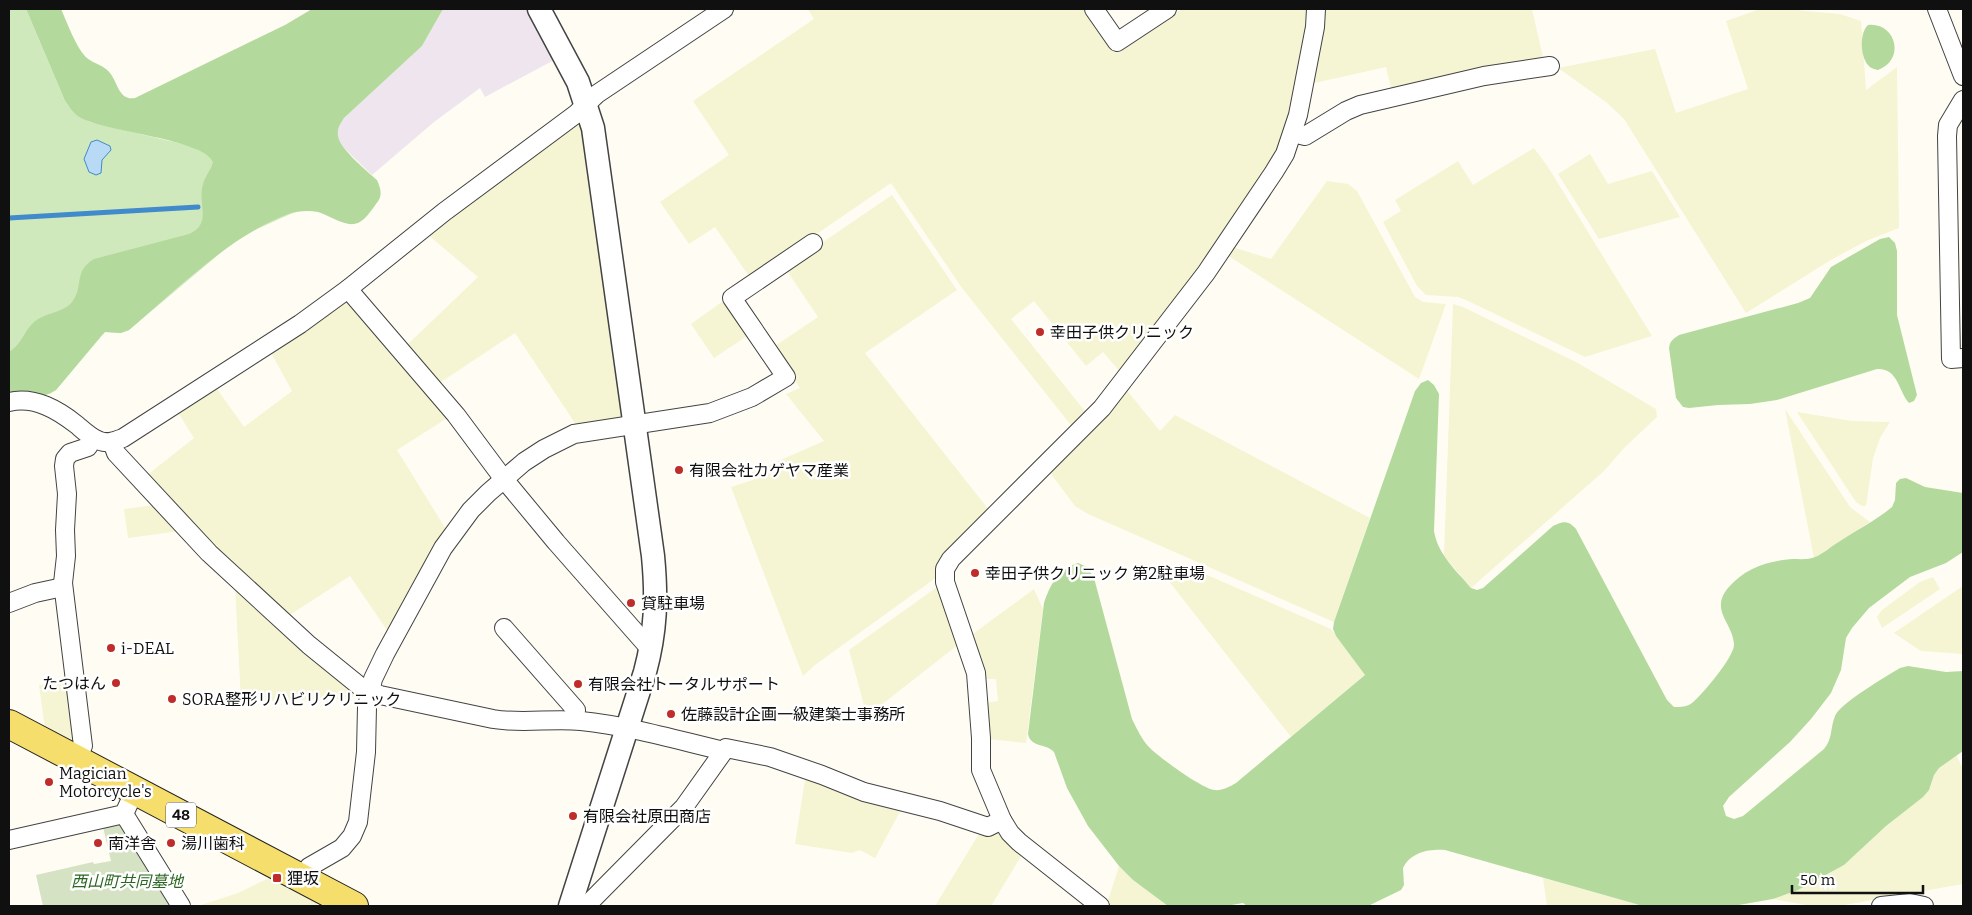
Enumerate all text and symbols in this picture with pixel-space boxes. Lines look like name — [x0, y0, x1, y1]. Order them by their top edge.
place label: 幸田子供クリニック — [1050, 323, 1194, 342]
marker: 幸田子供クリニック — [1034, 326, 1046, 338]
place label: 有限会社カゲヤマ産業 — [689, 461, 849, 480]
marker: 有限会社カゲヤマ産業 — [673, 464, 685, 476]
place label: 幸田子供クリニック 第2駐車場 — [985, 564, 1205, 583]
marker: 幸田子供クリニック 第2駐車場 — [969, 567, 981, 579]
place label: 貸駐車場 — [641, 594, 705, 613]
marker: 貸駐車場 — [625, 597, 637, 609]
place label: i-DEAL — [121, 639, 174, 658]
marker: i-DEAL — [105, 642, 117, 654]
place label: たつはん — [42, 674, 106, 693]
place label: 有限会社トータルサポート — [588, 675, 780, 694]
marker: たつはん — [110, 677, 122, 689]
marker: 有限会社トータルサポート — [572, 678, 584, 690]
place label: SORA整形リハビリクリニック — [182, 690, 401, 709]
marker: SORA整形リハビリクリニック — [166, 693, 178, 705]
place label: 佐藤設計企画一級建築士事務所 — [681, 705, 905, 724]
marker: 佐藤設計企画一級建築士事務所 — [665, 708, 677, 720]
place label: Magician Motorcycle's — [59, 764, 152, 801]
marker: Magician Motorcycle's — [43, 776, 55, 788]
road number: 48 — [166, 802, 196, 828]
place label: 有限会社原田商店 — [583, 807, 711, 826]
marker: 有限会社原田商店 — [567, 810, 579, 822]
place label: 南洋舎 — [108, 834, 156, 853]
place label: 湯川歯科 — [181, 834, 245, 853]
marker: 南洋舎 — [92, 837, 104, 849]
marker: 湯川歯科 — [165, 837, 177, 849]
scale bar — [1792, 862, 1923, 894]
place label: 狸坂 — [287, 869, 319, 888]
text: 50 m — [1800, 871, 1836, 889]
park label: 西山町共同墓地 — [71, 872, 185, 891]
marker: 狸坂 — [271, 872, 283, 884]

